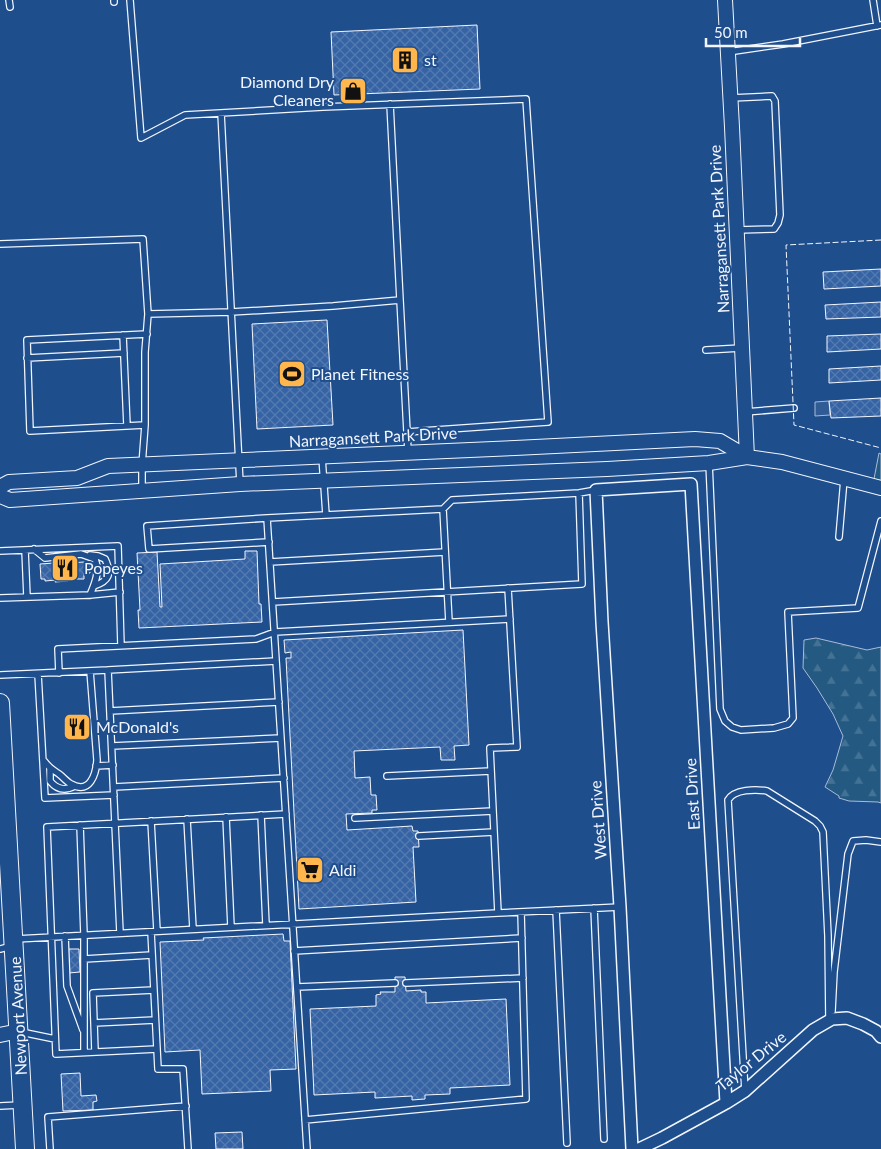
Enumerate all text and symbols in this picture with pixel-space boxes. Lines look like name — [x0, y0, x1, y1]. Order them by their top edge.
scale bar — [706, 15, 800, 47]
text: 50 m — [714, 23, 748, 41]
building icon: st — [390, 45, 420, 75]
place label: st — [424, 50, 437, 69]
place label: Diamond Dry Cleaners — [240, 72, 335, 109]
shop icon: Diamond Dry Cleaners — [338, 76, 368, 106]
street label: Narragansett Park Drive — [705, 144, 732, 314]
sports icon: Planet Fitness — [277, 359, 307, 389]
place label: Planet Fitness — [311, 364, 409, 383]
street label: Narragansett Park Drive — [288, 423, 458, 450]
restaurant icon: Popeyes — [50, 553, 80, 583]
place label: Popeyes — [84, 558, 143, 577]
restaurant icon: McDonald's — [62, 712, 92, 742]
place label: McDonald's — [96, 717, 179, 736]
street label: East Drive — [680, 758, 703, 830]
street label: West Drive — [585, 780, 610, 860]
supermarket icon: Aldi — [295, 855, 325, 885]
place label: Aldi — [329, 860, 356, 879]
street label: Newport Avenue — [5, 956, 30, 1076]
street label: Taylor Drive — [712, 1027, 789, 1094]

